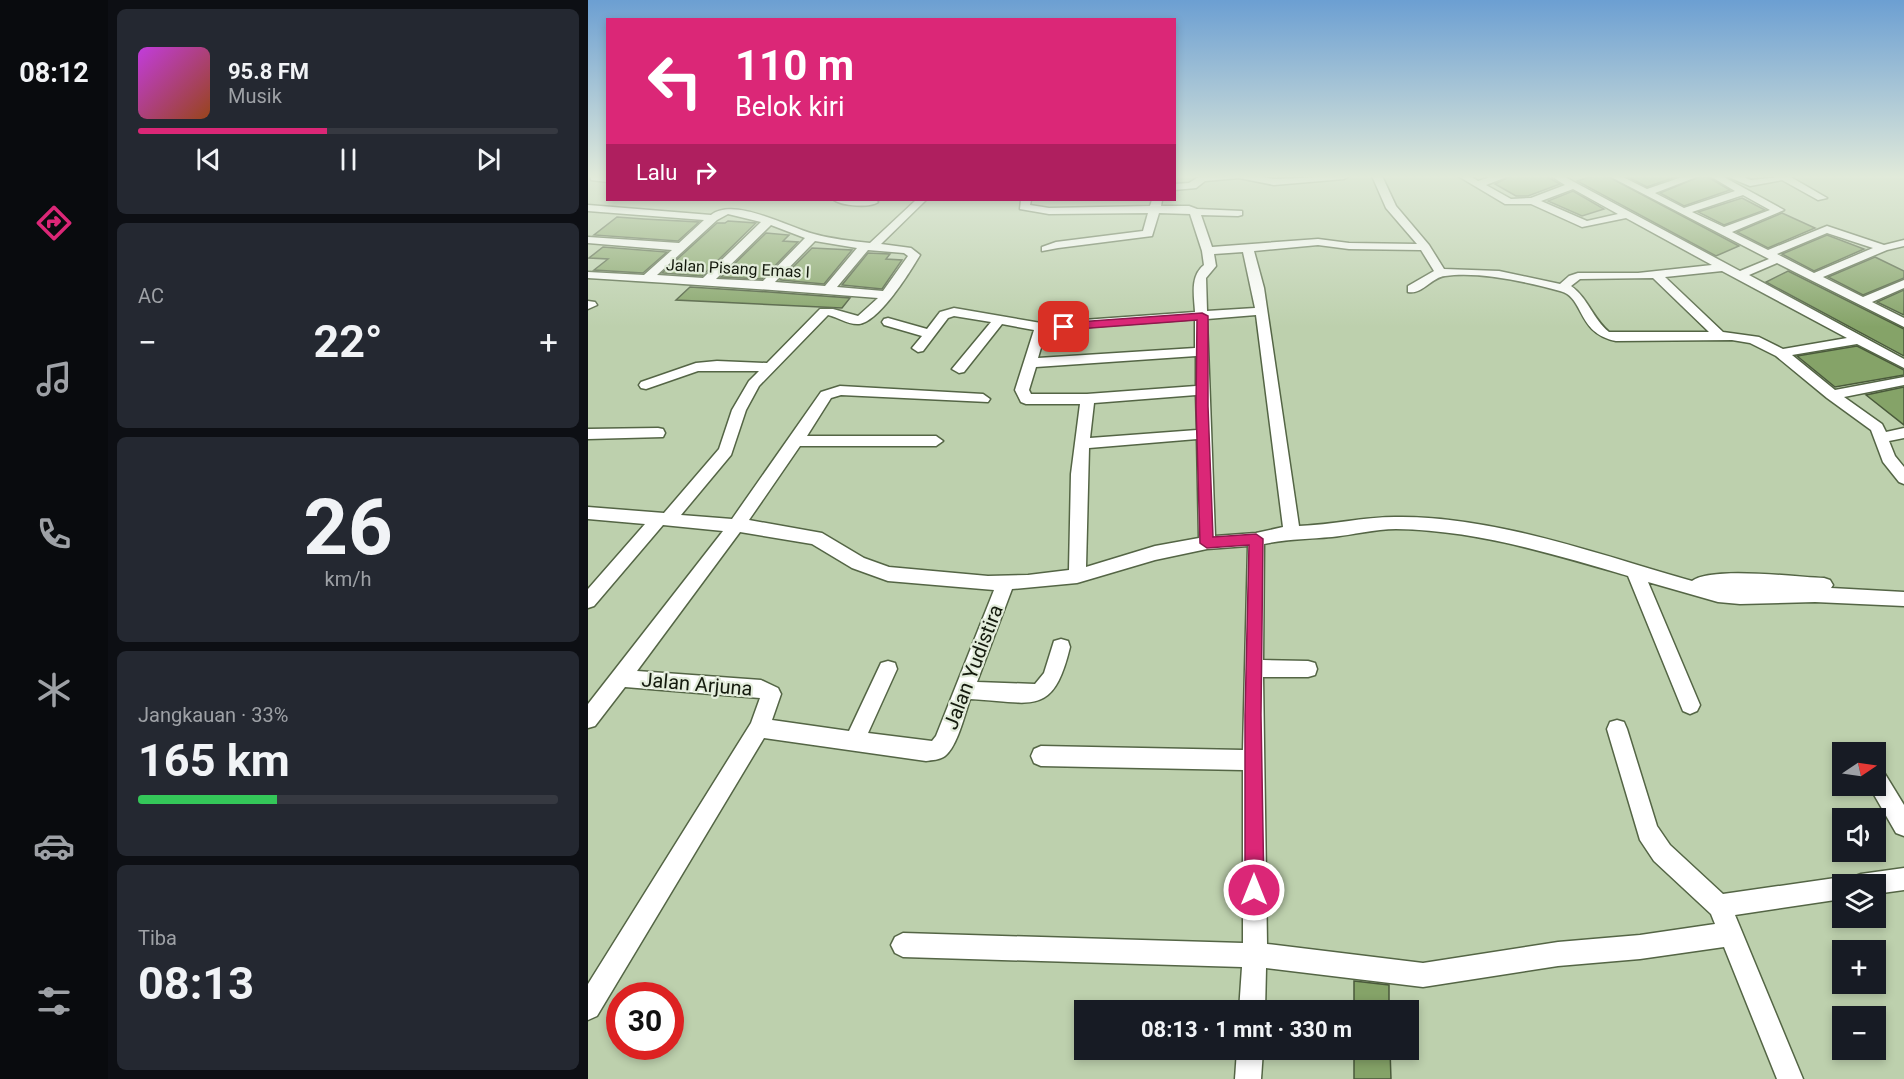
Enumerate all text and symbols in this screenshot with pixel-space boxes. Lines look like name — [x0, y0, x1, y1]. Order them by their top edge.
text: 110 m — [735, 41, 854, 90]
icon: left — [636, 42, 714, 120]
text: 08:12 — [19, 57, 89, 89]
text: 95.8 FM — [228, 59, 309, 84]
text: Musik — [228, 84, 282, 108]
text: Belok kiri — [735, 91, 844, 123]
icon: previous — [192, 143, 225, 176]
icon: pause — [332, 143, 365, 176]
icon: next — [472, 143, 505, 176]
icon: right — [689, 156, 722, 189]
text: Lalu — [636, 160, 677, 185]
icon: directions — [33, 202, 75, 244]
street label: Jalan Pisang Emas I — [666, 255, 810, 282]
text: AC — [138, 284, 164, 308]
pin — [1038, 301, 1089, 352]
icon: arrive — [1047, 310, 1080, 343]
text: 22° — [313, 315, 383, 368]
text: − — [138, 323, 157, 362]
text: + — [539, 323, 558, 362]
icon: music — [33, 358, 75, 400]
text: 26 — [303, 482, 393, 573]
icon: phone — [33, 513, 75, 555]
text: km/h — [325, 567, 371, 591]
street label: Jalan Yudistira — [938, 601, 1008, 733]
street label: Jalan Arjuna — [641, 667, 753, 701]
icon: climate — [33, 669, 75, 711]
text: Jangkauan · 33% — [138, 703, 288, 727]
text: 165 km — [138, 734, 290, 787]
north arrow — [1832, 742, 1886, 796]
map controls — [1832, 742, 1886, 1060]
button: sound — [1832, 808, 1886, 862]
icon: car — [33, 825, 75, 867]
position arrow — [1222, 858, 1286, 922]
button: layers — [1832, 874, 1886, 928]
text: Tiba — [138, 926, 177, 950]
button: + — [1832, 940, 1886, 994]
text: 08:13 — [138, 957, 254, 1010]
icon: filters — [33, 980, 75, 1022]
speed limit sign: 30 — [606, 982, 684, 1060]
button: − — [1832, 1006, 1886, 1060]
text: 08:13 · 1 mnt · 330 m — [1141, 1017, 1352, 1042]

